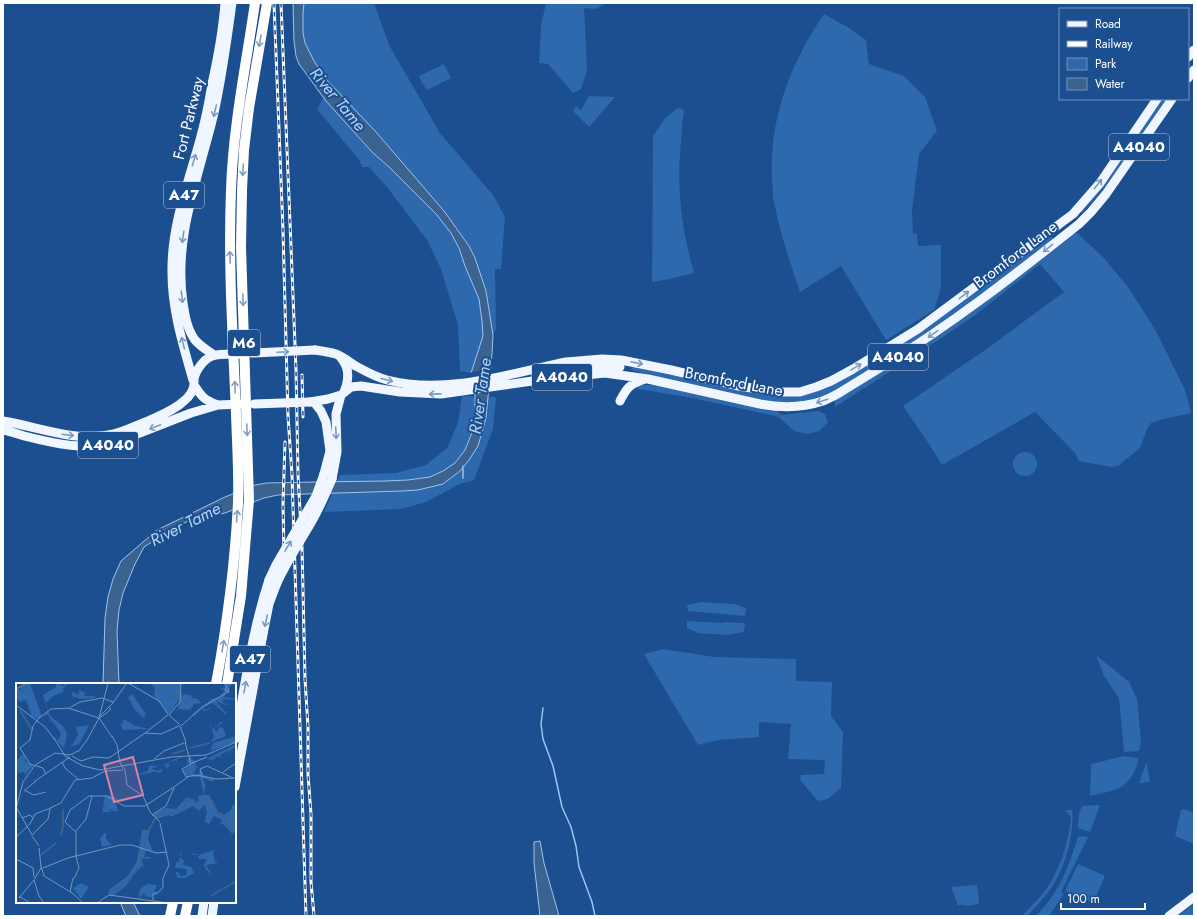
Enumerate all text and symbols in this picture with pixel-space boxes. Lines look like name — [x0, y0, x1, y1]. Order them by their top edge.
legend — [1059, 8, 1189, 100]
text: Road — [1095, 15, 1121, 33]
one-way arrow — [256, 35, 264, 48]
text: Railway — [1095, 35, 1133, 53]
text: Park — [1095, 55, 1117, 73]
water label: River Tame — [304, 62, 372, 136]
street label: Fort Parkway — [167, 73, 210, 162]
text: Water — [1095, 75, 1126, 93]
one-way arrow — [210, 104, 218, 117]
road number: A4040 — [1109, 134, 1169, 160]
one-way arrow — [191, 154, 198, 167]
one-way arrow — [239, 163, 247, 176]
one-way arrow — [1094, 179, 1103, 190]
road number: A47 — [164, 182, 204, 208]
street label: Bromford Lane — [969, 215, 1062, 294]
one-way arrow — [179, 230, 187, 243]
one-way arrow — [1043, 244, 1054, 252]
one-way arrow — [227, 251, 234, 264]
one-way arrow — [178, 290, 186, 303]
one-way arrow — [959, 291, 970, 299]
one-way arrow — [239, 293, 247, 306]
road number: M6 — [228, 330, 260, 356]
one-way arrow — [928, 330, 939, 338]
one-way arrow — [178, 336, 186, 349]
road number: A4040 — [868, 344, 928, 370]
one-way arrow — [276, 348, 289, 356]
water label: River Tame — [463, 356, 497, 436]
one-way arrow — [630, 359, 643, 367]
street label: Bromford Lane — [683, 361, 785, 402]
one-way arrow — [850, 363, 861, 371]
road number: A4040 — [532, 364, 592, 390]
one-way arrow — [380, 377, 393, 384]
one-way arrow — [231, 381, 239, 394]
one-way arrow — [429, 390, 442, 397]
one-way arrow — [815, 398, 828, 405]
one-way arrow — [243, 423, 251, 436]
one-way arrow — [150, 424, 162, 432]
one-way arrow — [332, 426, 340, 439]
one-way arrow — [61, 431, 74, 439]
road number: A4040 — [78, 432, 138, 458]
water label: River Tame — [145, 496, 225, 552]
one-way arrow — [233, 510, 240, 523]
one-way arrow — [284, 540, 292, 552]
one-way arrow — [261, 614, 269, 627]
one-way arrow — [219, 640, 227, 653]
road number: A47 — [230, 646, 270, 672]
one-way arrow — [241, 680, 249, 693]
inset map — [16, 683, 236, 903]
scale bar — [1061, 885, 1145, 911]
text: 100 m — [1067, 890, 1100, 908]

